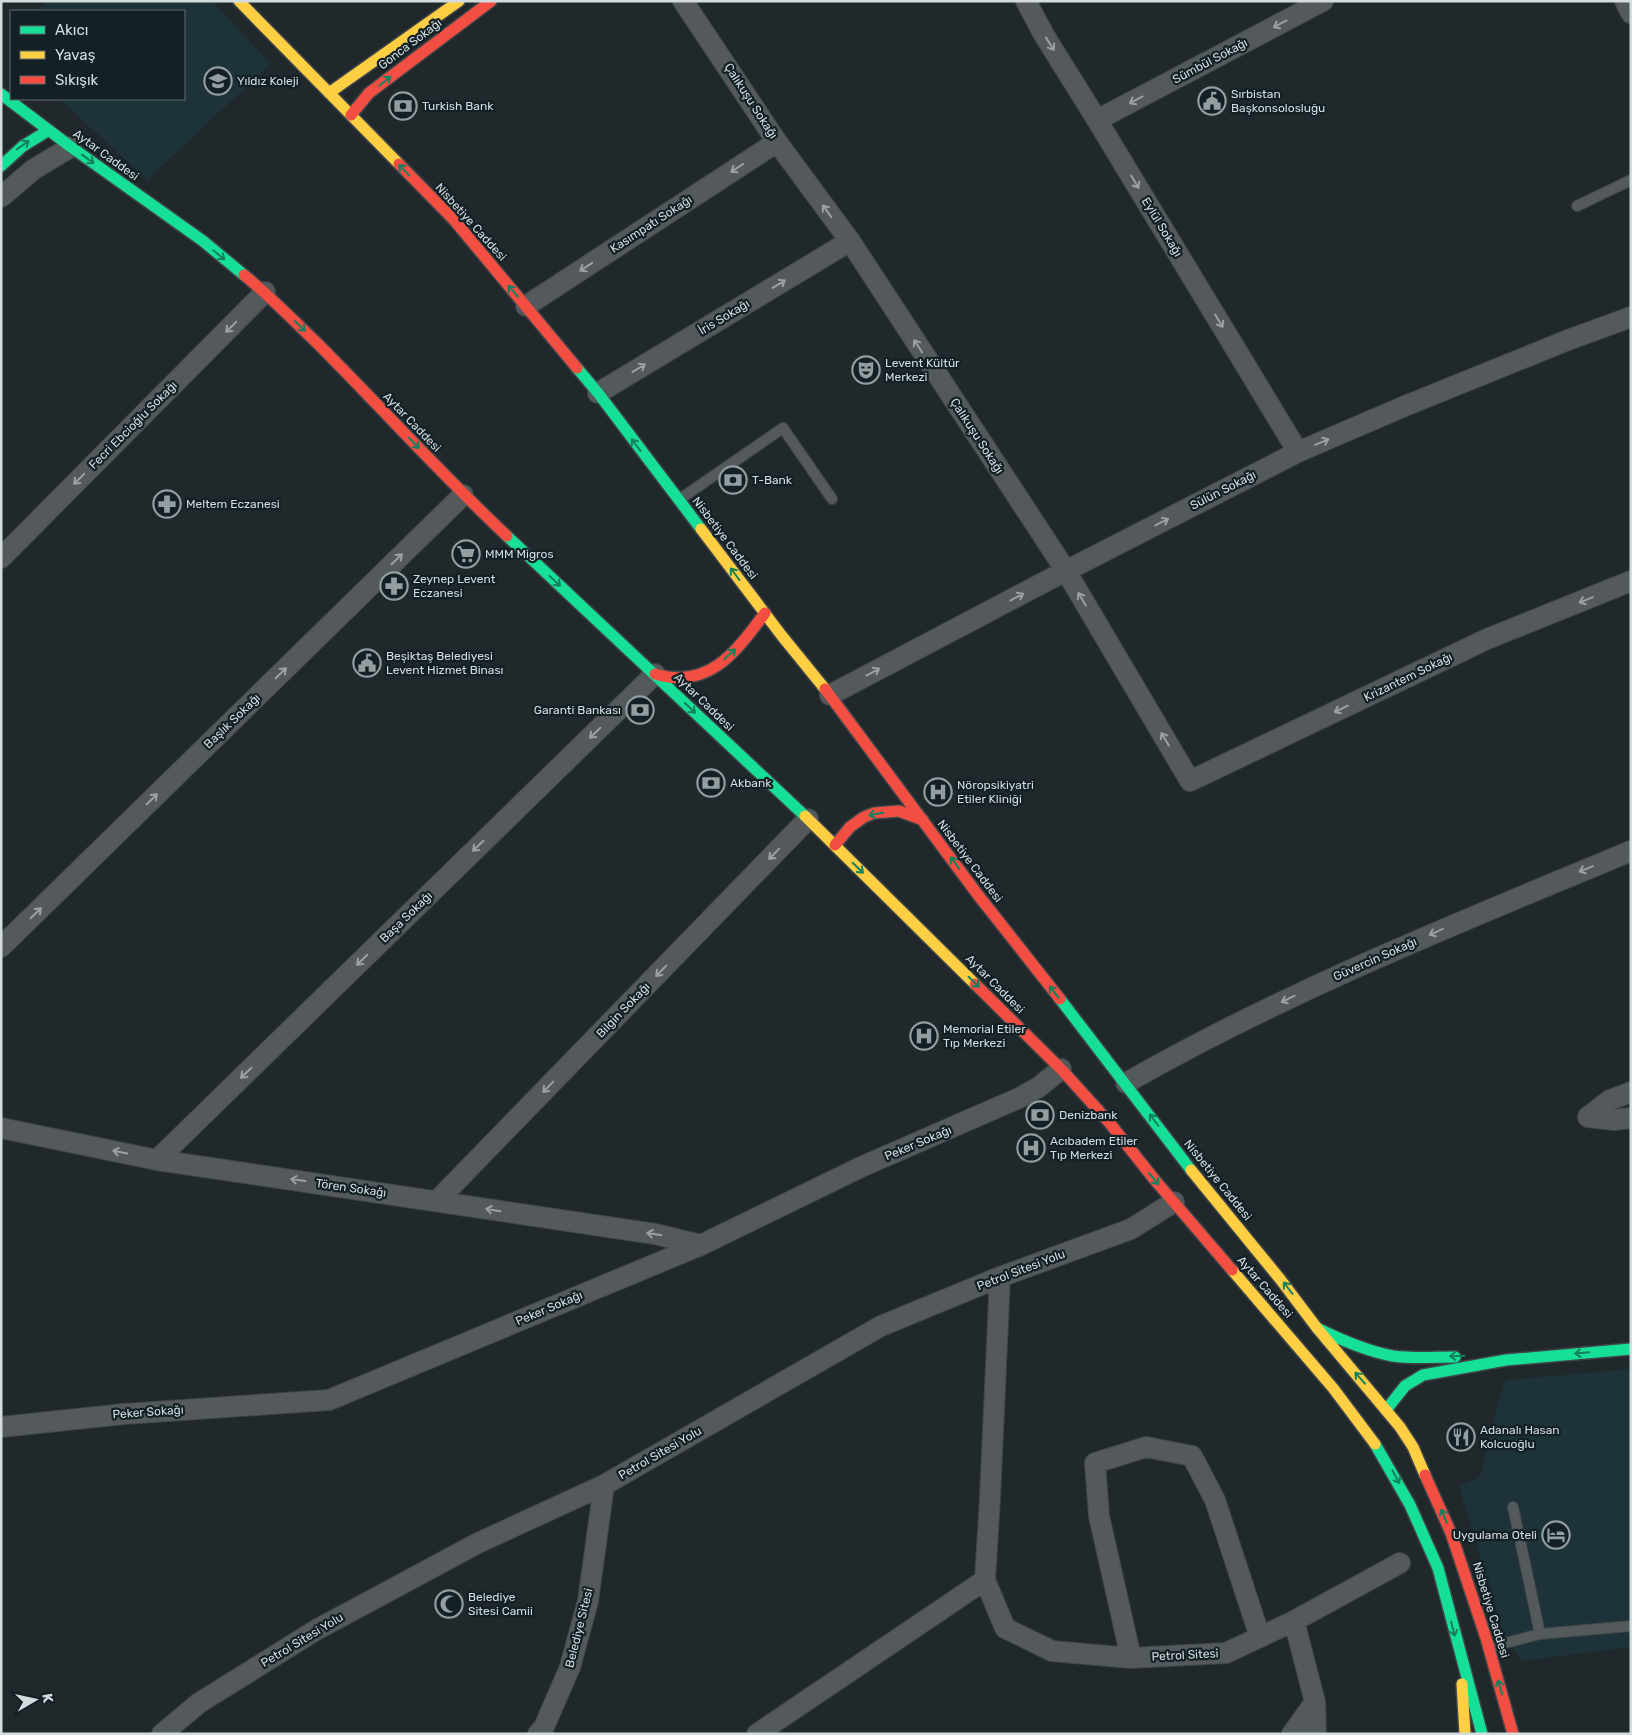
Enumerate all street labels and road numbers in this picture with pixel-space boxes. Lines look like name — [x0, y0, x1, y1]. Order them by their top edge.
street label: Gonca Sokağı — [376, 16, 444, 72]
street label: Sümbül Sokağı — [1170, 35, 1250, 87]
street label: Çalıkuşu Sokağı — [721, 61, 781, 141]
street label: Aytar Caddesi — [71, 127, 142, 183]
street label: Nisbetiye Caddesi — [433, 180, 510, 264]
street label: Kasımpatı Sokağı — [607, 192, 695, 256]
street label: Eylül Sokağı — [1139, 195, 1185, 259]
street label: İris Sokağı — [696, 296, 752, 338]
street label: Fecri Ebcioğlu Sokağı — [86, 378, 180, 472]
street label: Aytar Caddesi — [380, 389, 444, 455]
street label: Çalıkuşu Sokağı — [947, 396, 1007, 476]
street label: Sülün Sokağı — [1188, 467, 1258, 513]
street label: Nisbetiye Caddesi — [689, 494, 761, 582]
street label: Krizantem Sokağı — [1361, 649, 1455, 704]
street label: Aytar Caddesi — [671, 670, 737, 734]
street label: Başlık Sokağı — [201, 691, 263, 751]
street label: Nisbetiye Caddesi — [934, 817, 1006, 905]
street label: Başa Sokağı — [377, 888, 435, 945]
street label: Güvercin Sokağı — [1331, 934, 1419, 984]
street label: Aytar Caddesi — [963, 952, 1027, 1016]
street label: Bilgin Sokağı — [593, 979, 653, 1040]
street label: Peker Sokağı — [882, 1123, 954, 1163]
street label: Nisbetiye Caddesi — [1181, 1137, 1255, 1223]
street label: Tören Sokağı — [315, 1176, 387, 1200]
street label: Petrol Sitesi Yolu — [975, 1247, 1067, 1293]
street label: Aytar Caddesi — [1234, 1253, 1296, 1321]
street label: Peker Sokağı — [513, 1288, 585, 1328]
street label: Peker Sokağı — [112, 1403, 184, 1421]
street label: Petrol Sitesi Yolu — [616, 1424, 704, 1482]
street label: Nisbetiye Caddesi — [1470, 1560, 1512, 1660]
street label: Belediye Sitesi — [562, 1587, 596, 1669]
street label: Petrol Sitesi Yolu — [258, 1610, 346, 1670]
street label: Petrol Sitesi — [1151, 1646, 1219, 1664]

